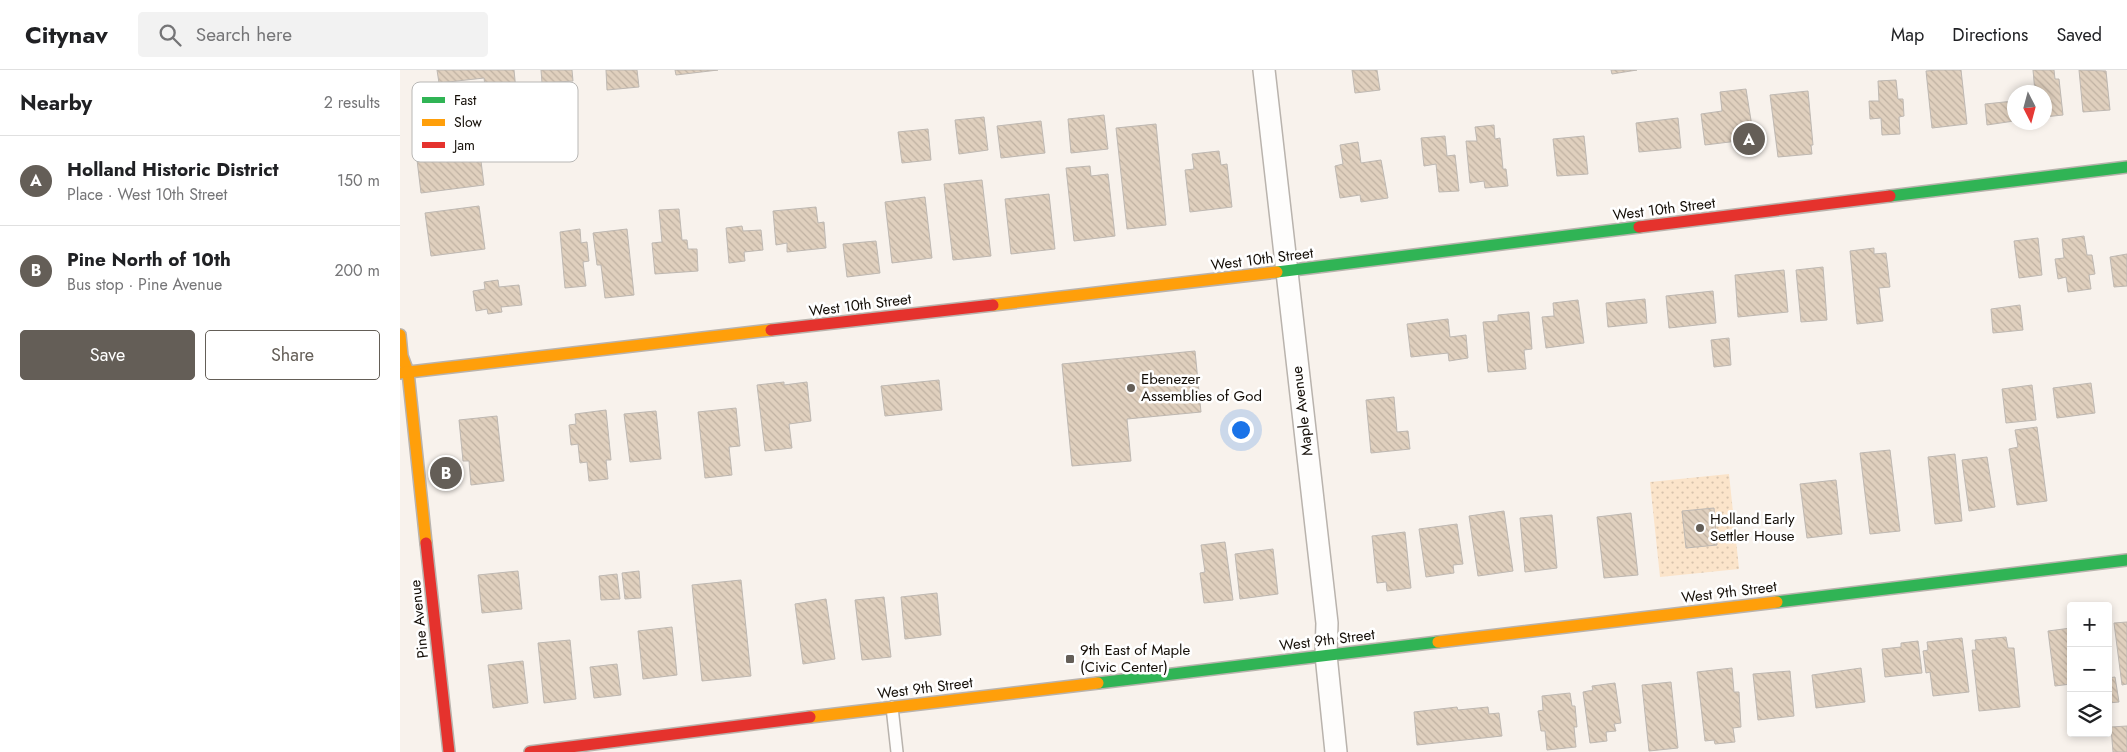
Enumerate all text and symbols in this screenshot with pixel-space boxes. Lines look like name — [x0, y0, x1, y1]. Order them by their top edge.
search box — [138, 12, 488, 57]
text: Citynav — [25, 17, 108, 52]
icon: search — [156, 21, 184, 49]
text: Search here — [196, 21, 292, 48]
text: Map — [1891, 22, 1924, 48]
text: Directions — [1952, 22, 2028, 48]
text: Saved — [2056, 22, 2102, 48]
legend — [412, 82, 578, 162]
north arrow — [2007, 85, 2052, 130]
text: Nearby — [20, 88, 92, 118]
text: Fast — [454, 90, 477, 110]
text: 2 results — [324, 91, 380, 114]
text: Slow — [454, 112, 482, 132]
pin: A — [1733, 120, 1765, 158]
text: Jam — [452, 135, 475, 155]
text: Holland Historic District — [67, 156, 279, 183]
text: A — [30, 169, 42, 192]
text: 150 m — [337, 169, 380, 192]
text: Place · West 10th Street — [67, 183, 227, 206]
street label: West 10th Street — [1612, 192, 1717, 226]
street label: West 10th Street — [1210, 242, 1315, 276]
text: Pine North of 10th — [67, 246, 231, 273]
text: B — [31, 259, 41, 282]
text: 200 m — [334, 259, 380, 282]
text: Bus stop · Pine Avenue — [67, 273, 222, 296]
street label: West 10th Street — [808, 288, 913, 322]
button: Save — [20, 330, 195, 380]
button: Share — [205, 330, 380, 380]
street label: Maple Avenue — [1286, 365, 1318, 457]
place label: Ebenezer Assemblies of God — [1141, 368, 1262, 407]
marker: Ebenezer Assemblies of God — [1125, 382, 1137, 394]
your location — [1228, 417, 1254, 443]
pin: B — [430, 454, 462, 492]
place label: Holland Early Settler House — [1710, 508, 1795, 547]
marker: Holland Early Settler House — [1694, 522, 1706, 534]
street label: West 9th Street — [1680, 575, 1778, 609]
street label: Pine Avenue — [404, 578, 434, 659]
map controls — [2067, 602, 2112, 737]
button: + — [2067, 602, 2112, 647]
street label: West 9th Street — [1278, 623, 1376, 657]
place label: 9th East of Maple (Civic Center) — [1080, 639, 1191, 678]
button: − — [2067, 647, 2112, 692]
marker: 9th East of Maple (Civic Center) — [1064, 653, 1076, 665]
street label: West 9th Street — [876, 671, 974, 705]
button: layers — [2067, 692, 2112, 737]

